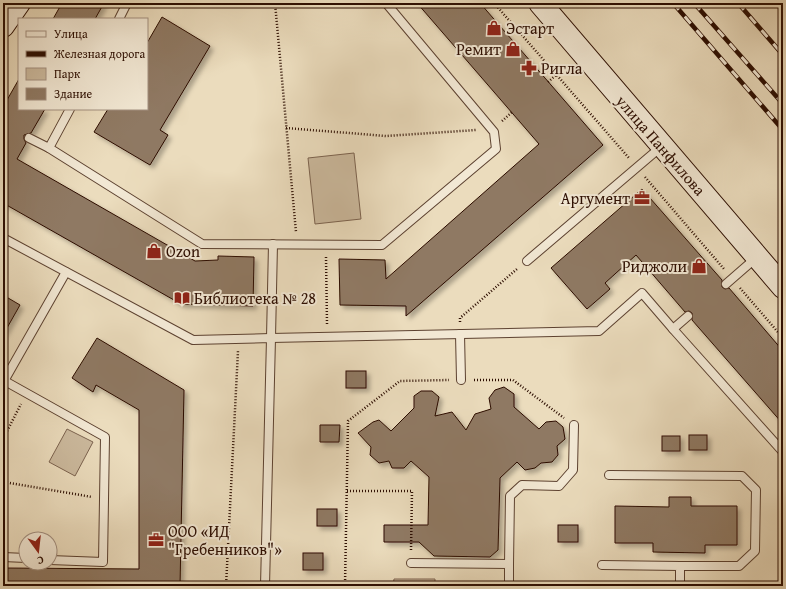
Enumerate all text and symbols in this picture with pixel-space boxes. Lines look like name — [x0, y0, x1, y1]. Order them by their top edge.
place label: Эстарт — [506, 16, 554, 40]
legend — [18, 18, 148, 110]
shop icon: Эстарт — [485, 19, 503, 37]
text: Улица — [54, 25, 88, 42]
place label: Ремит — [456, 37, 501, 61]
shop icon: Ремит — [504, 40, 522, 58]
text: Железная дорога — [53, 45, 145, 62]
place label: Ригла — [541, 56, 583, 80]
pharmacy icon: Ригла — [520, 59, 538, 77]
text: Парк — [54, 65, 81, 82]
text: Здание — [54, 85, 93, 102]
street label: улица Панфилова — [610, 89, 712, 201]
place label: Аргумент — [561, 186, 630, 210]
office icon: Аргумент — [633, 189, 651, 207]
place label: Ozon — [166, 239, 200, 263]
shop icon: Ozon — [145, 242, 163, 260]
place label: Риджоли — [622, 254, 687, 278]
shop icon: Риджоли — [690, 257, 708, 275]
place label: Библиотека № 28 — [194, 286, 316, 310]
library icon: Библиотека № 28 — [173, 289, 191, 307]
place label: ООО «ИД "Гребенников"» — [168, 519, 282, 561]
north arrow — [18, 531, 58, 571]
office icon: ООО «ИД "Гребенников"» — [147, 531, 165, 549]
text: С — [36, 552, 46, 569]

